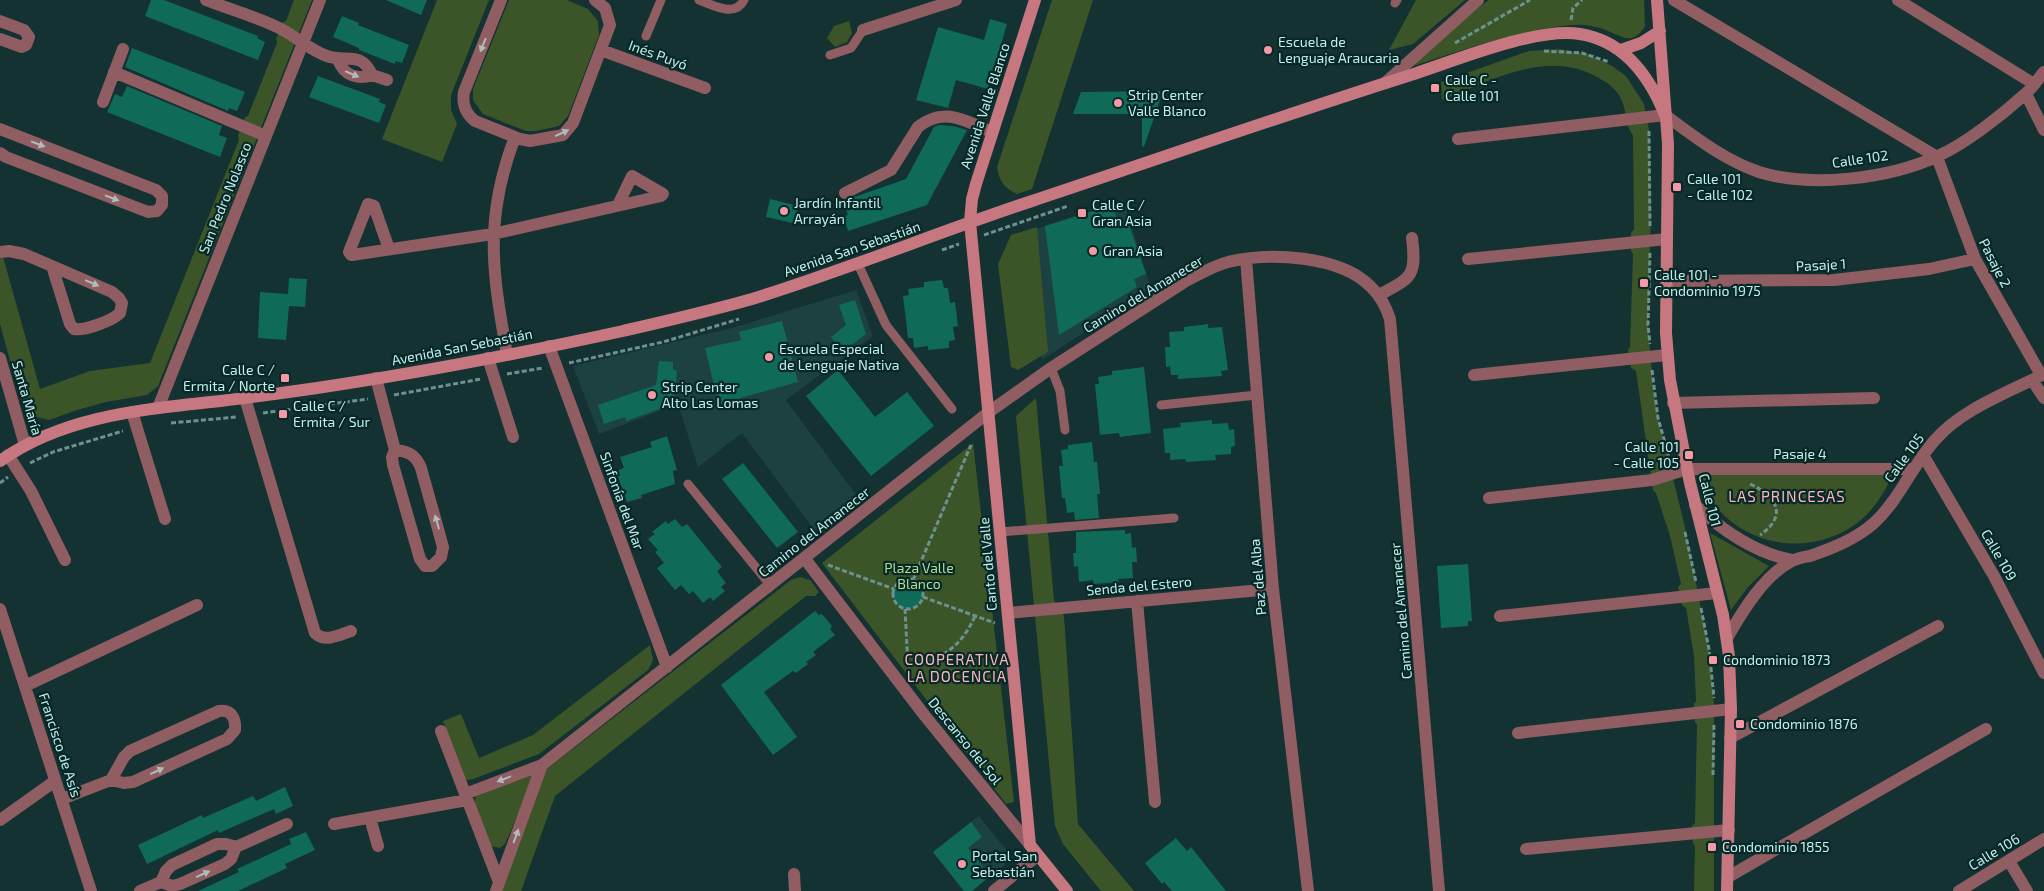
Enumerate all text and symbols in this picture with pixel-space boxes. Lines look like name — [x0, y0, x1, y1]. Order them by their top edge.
place label: Escuela de Lenguaje Araucaria — [1278, 33, 1399, 66]
street label: Inés Puyó — [627, 36, 690, 73]
one-way arrow — [478, 38, 486, 52]
street label: Avenida Valle Blanco — [956, 41, 1013, 171]
marker: Escuela de Lenguaje Araucaria — [1262, 44, 1274, 56]
one-way arrow — [345, 70, 360, 78]
place label: Calle C - Calle 101 — [1445, 71, 1499, 104]
marker: Calle C - Calle 101 — [1429, 82, 1441, 94]
place label: Strip Center Valle Blanco — [1128, 86, 1206, 119]
marker: Strip Center Valle Blanco — [1112, 97, 1124, 109]
one-way arrow — [554, 129, 569, 138]
one-way arrow — [31, 140, 46, 148]
street label: San Pedro Nolasco — [194, 140, 255, 256]
street label: Calle 102 — [1831, 146, 1889, 171]
place label: Calle 101 - Calle 102 — [1687, 170, 1753, 203]
marker: Calle 101 - Calle 102 — [1671, 181, 1683, 193]
one-way arrow — [105, 194, 120, 202]
place label: Jardín Infantil Arrayán — [794, 194, 881, 227]
place label: Calle C / Gran Asia — [1092, 196, 1152, 229]
marker: Jardín Infantil Arrayán — [778, 205, 790, 217]
marker: Calle C / Gran Asia — [1076, 207, 1088, 219]
street label: Avenida San Sebastián — [781, 217, 922, 280]
street label: Pasaje 2 — [1976, 235, 2015, 290]
place label: Gran Asia — [1103, 242, 1163, 259]
marker: Gran Asia — [1087, 245, 1099, 257]
street label: Camino del Amanecer — [1080, 251, 1206, 336]
street label: Pasaje 1 — [1795, 255, 1847, 274]
place label: Calle 101 - Condominio 1975 — [1654, 266, 1761, 299]
marker: Calle 101 - Condominio 1975 — [1638, 277, 1650, 289]
one-way arrow — [85, 280, 99, 288]
street label: Avenida San Sebastián — [390, 324, 534, 369]
place label: Escuela Especial de Lenguaje Nativa — [779, 340, 900, 373]
marker: Escuela Especial de Lenguaje Nativa — [763, 351, 775, 363]
street label: Santa María — [9, 359, 46, 437]
place label: Calle C / Ermita / Norte — [183, 361, 275, 394]
marker: Calle C / Ermita / Norte — [279, 372, 291, 384]
place label: Strip Center Alto Las Lomas — [662, 378, 758, 411]
marker: Strip Center Alto Las Lomas — [646, 389, 658, 401]
place label: Calle C / Ermita / Sur — [293, 397, 371, 430]
marker: Calle C / Ermita / Sur — [277, 408, 289, 420]
street label: Calle 105 — [1880, 430, 1927, 485]
place label: Calle 101 - Calle 105 — [1613, 438, 1679, 471]
street label: Pasaje 4 — [1773, 445, 1827, 462]
street label: Sinfonía del Mar — [597, 449, 648, 553]
marker: Calle 101 - Calle 105 — [1683, 449, 1695, 461]
street label: Calle 101 — [1696, 472, 1725, 528]
street label: Camino del Amanecer — [755, 483, 873, 580]
district label: LAS PRINCESAS — [1728, 487, 1846, 505]
one-way arrow — [432, 515, 440, 530]
street label: Canto del Valle — [975, 516, 1000, 612]
street label: Calle 109 — [1978, 526, 2021, 584]
street label: Paz del Alba — [1246, 538, 1269, 616]
street label: Camino del Amanecer — [1386, 542, 1415, 680]
park label: Plaza Valle Blanco — [884, 559, 954, 592]
street label: Senda del Estero — [1085, 572, 1193, 599]
district label: COOPERATIVA LA DOCENCIA — [905, 650, 1010, 685]
place label: Condominio 1873 — [1723, 651, 1830, 668]
marker: Condominio 1873 — [1707, 654, 1719, 666]
street label: Francisco de Asís — [36, 691, 85, 799]
street label: Descanso del Sol — [925, 694, 1006, 788]
place label: Condominio 1876 — [1750, 715, 1858, 732]
marker: Condominio 1876 — [1734, 718, 1746, 730]
one-way arrow — [150, 767, 164, 775]
one-way arrow — [496, 776, 511, 783]
one-way arrow — [513, 829, 520, 844]
street label: Calle 106 — [1965, 830, 2022, 873]
place label: Condominio 1855 — [1722, 838, 1830, 855]
marker: Condominio 1855 — [1706, 841, 1718, 853]
place label: Portal San Sebastián — [972, 847, 1037, 880]
marker: Portal San Sebastián — [956, 858, 968, 870]
one-way arrow — [196, 870, 210, 878]

